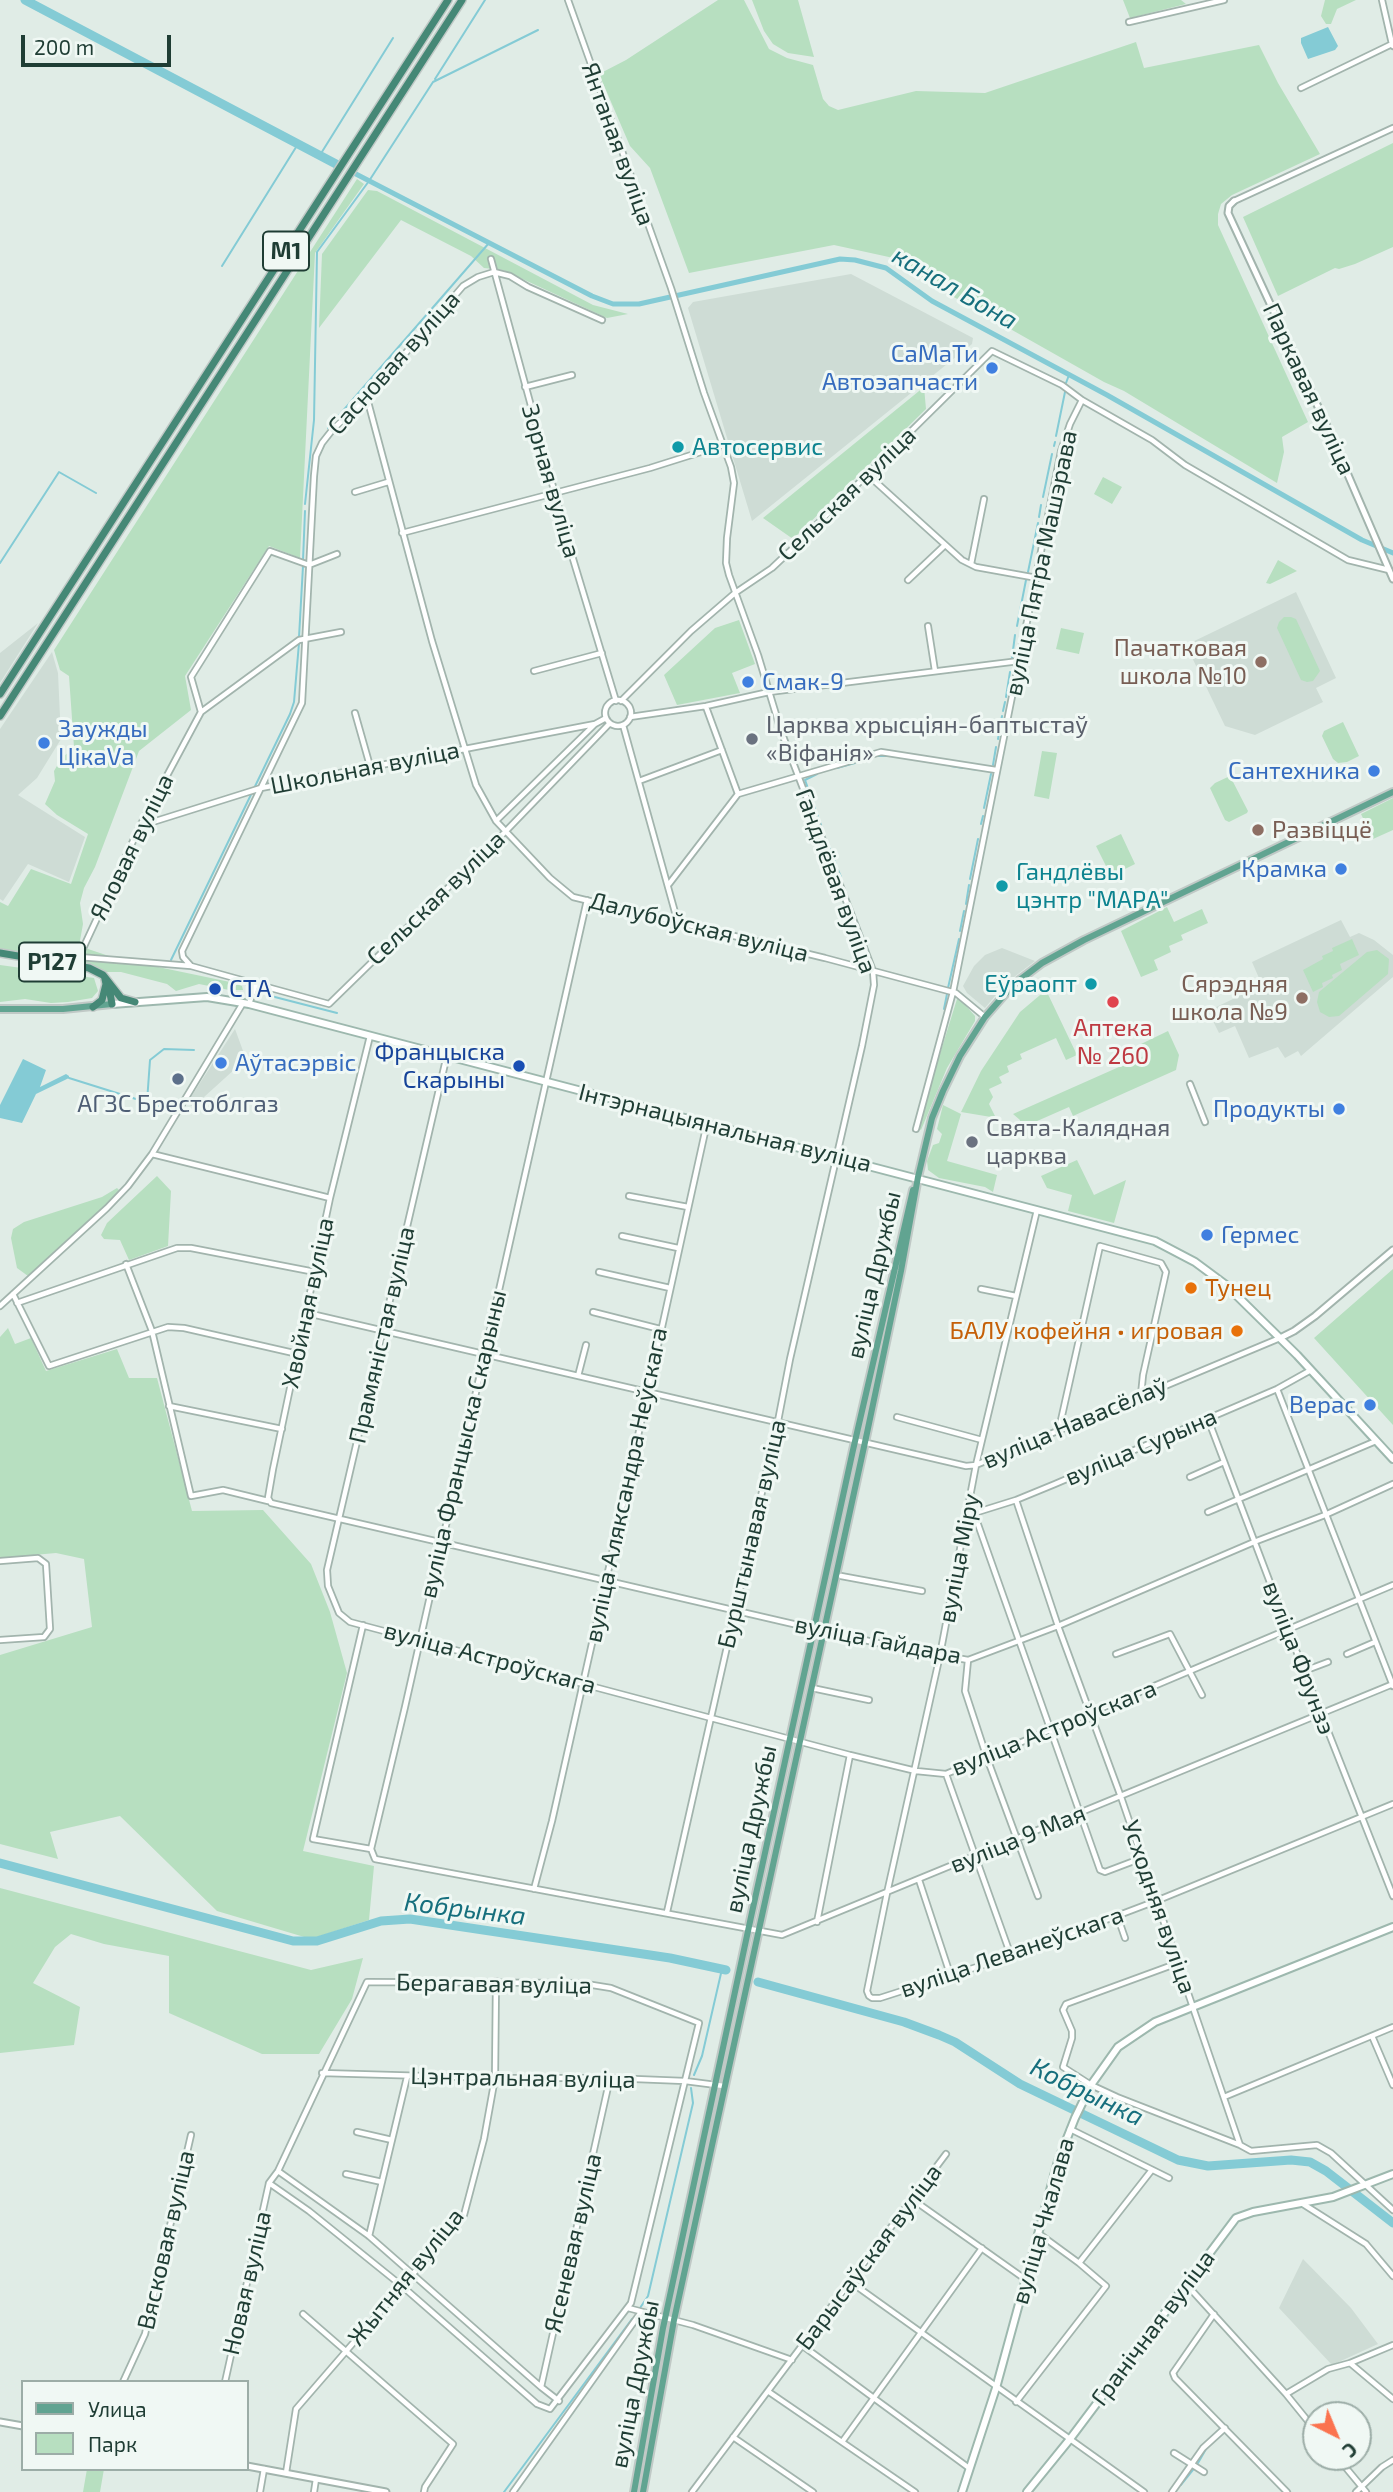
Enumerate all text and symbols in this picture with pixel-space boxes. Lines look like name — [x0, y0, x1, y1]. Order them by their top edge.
scale bar — [24, 21, 175, 65]
text: 200 m — [34, 34, 94, 59]
street label: Янтаная вуліца — [575, 59, 661, 229]
road number: М1 — [263, 232, 309, 270]
water label: канал Бона — [887, 240, 1023, 336]
street label: Сасновая вуліца — [322, 285, 466, 441]
street label: Паркавая вуліца — [1257, 298, 1361, 480]
place label: СаМаТи Автоэапчасти — [822, 340, 978, 396]
marker: СаМаТи Автоэапчасти — [984, 360, 1000, 376]
street label: Зорная вуліца — [515, 401, 587, 561]
street label: Сельская вуліца — [772, 421, 922, 567]
street label: вуліца Пятра Машэрава — [999, 428, 1083, 698]
place label: Автосервис — [692, 433, 823, 461]
marker: Автосервис — [670, 439, 686, 455]
place label: Пачатковая школа №10 — [1114, 634, 1247, 690]
marker: Пачатковая школа №10 — [1253, 654, 1269, 670]
place label: Смак-9 — [762, 668, 844, 696]
marker: Смак-9 — [740, 674, 756, 690]
place label: Царква хрысціян-баптыстаў «Віфанія» — [766, 711, 1088, 767]
place label: Заужды ЦікаVа — [58, 715, 148, 771]
marker: Царква хрысціян-баптыстаў «Віфанія» — [744, 731, 760, 747]
marker: Заужды ЦікаVа — [36, 735, 52, 751]
street label: Школьная вуліца — [268, 736, 462, 800]
place label: Сантехника — [1228, 757, 1360, 785]
marker: Сантехника — [1366, 763, 1382, 779]
street label: Яловая вуліца — [84, 769, 180, 925]
street label: Гандлёвая вуліца — [789, 785, 883, 977]
place label: Развіццё — [1272, 816, 1372, 844]
marker: Развіццё — [1250, 822, 1266, 838]
street label: Сельская вуліца — [361, 825, 511, 971]
place label: Крамка — [1241, 855, 1327, 883]
place label: Гандлёвы цэнтр "МАРА" — [1016, 858, 1169, 914]
marker: Крамка — [1333, 861, 1349, 877]
marker: Гандлёвы цэнтр "МАРА" — [994, 878, 1010, 894]
street label: Далубоўская вуліца — [587, 886, 811, 968]
road number: Р127 — [19, 942, 85, 981]
place label: Еўраопт — [984, 970, 1077, 998]
place label: Сярэдняя школа №9 — [1171, 970, 1288, 1026]
place label: СТА — [229, 975, 272, 1003]
marker: Еўраопт — [1083, 976, 1099, 992]
marker: СТА — [207, 981, 223, 997]
marker: Сярэдняя школа №9 — [1294, 990, 1310, 1006]
marker: Аптека № 260 — [1105, 994, 1121, 1010]
place label: Аптека № 260 — [1073, 1014, 1153, 1070]
place label: Францыска Скарыны — [375, 1038, 505, 1094]
place label: Аўтасэрвіс — [235, 1049, 356, 1077]
marker: Аўтасэрвіс — [213, 1055, 229, 1071]
marker: Францыска Скарыны — [511, 1058, 527, 1074]
marker: АГЗС Брестоблгаз — [170, 1071, 186, 1087]
street label: Інтэрнацыянальная вуліца — [576, 1078, 874, 1178]
place label: АГЗС Брестоблгаз — [77, 1090, 279, 1118]
place label: Продукты — [1213, 1095, 1325, 1123]
marker: Продукты — [1331, 1101, 1347, 1117]
place label: Свята-Калядная царква — [986, 1114, 1170, 1170]
marker: Свята-Калядная царква — [964, 1134, 980, 1150]
street label: вуліца Дружбы — [841, 1189, 907, 1361]
street label: Хвойная вуліца — [276, 1215, 340, 1391]
place label: Гермес — [1221, 1221, 1299, 1249]
street label: Прамяністая вуліца — [343, 1224, 421, 1446]
marker: Гермес — [1199, 1227, 1215, 1243]
place label: Тунец — [1205, 1274, 1271, 1302]
marker: Тунец — [1183, 1280, 1199, 1296]
street label: вуліца Францыска Скарыны — [413, 1287, 513, 1601]
place label: БАЛУ кофейня • игровая — [950, 1317, 1223, 1345]
marker: БАЛУ кофейня • игровая — [1229, 1323, 1245, 1339]
street label: вуліца Аляксандра Неўскага — [579, 1325, 673, 1645]
street label: вуліца Навасёлаў — [979, 1371, 1171, 1475]
place label: Верас — [1289, 1391, 1356, 1419]
marker: Верас — [1362, 1397, 1378, 1413]
street label: вуліца Сурына — [1061, 1402, 1221, 1492]
street label: Бурштынавая вуліца — [712, 1417, 792, 1651]
street label: вуліца Міру — [932, 1491, 986, 1625]
street label: вуліца Фрунзэ — [1257, 1577, 1341, 1739]
street label: вуліца Гайдара — [792, 1610, 964, 1670]
street label: вуліца Астроўскага — [381, 1616, 599, 1700]
street label: вуліца Астроўскага — [947, 1674, 1161, 1782]
street label: вуліца Дружбы — [719, 1742, 783, 1916]
street label: вуліца 9 Мая — [946, 1799, 1090, 1879]
street label: Усходняя вуліца — [1116, 1816, 1202, 1998]
water label: Кобрынка — [402, 1886, 528, 1932]
street label: вуліца Леванеўскага — [897, 1900, 1127, 2004]
street label: Берагавая вуліца — [396, 1968, 592, 2000]
water label: Кобрынка — [1025, 2051, 1149, 2133]
street label: Цэнтральная вуліца — [410, 2062, 636, 2094]
street label: вуліца Чкалава — [1005, 2134, 1081, 2308]
street label: Вясковая вуліца — [131, 2147, 201, 2333]
street label: Ясеневая вуліца — [538, 2150, 608, 2336]
street label: Барысаўская вуліца — [790, 2158, 948, 2356]
street label: Жытняя вуліца — [342, 2203, 470, 2351]
street label: Новая вуліца — [216, 2208, 278, 2358]
street label: Гранічная вуліца — [1085, 2244, 1221, 2412]
street label: вуліца Дружбы — [605, 2297, 665, 2471]
legend — [21, 2380, 248, 2471]
text: Улица — [88, 2396, 147, 2421]
north arrow — [1302, 2401, 1372, 2471]
text: Парк — [88, 2431, 137, 2456]
text: С — [1338, 2438, 1362, 2462]

